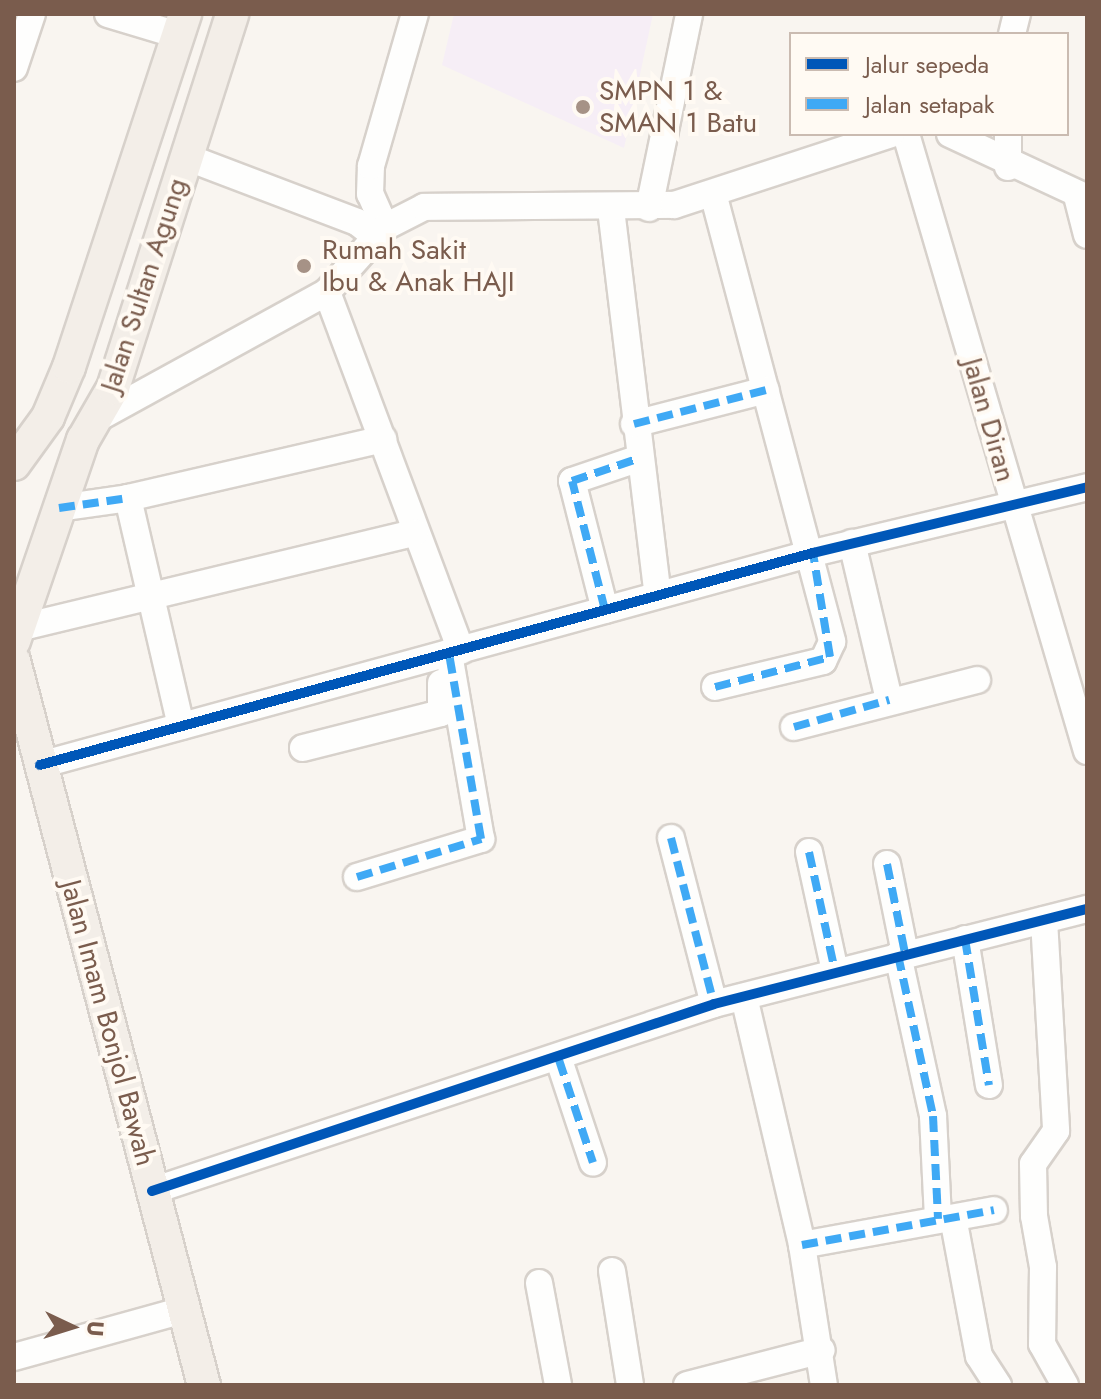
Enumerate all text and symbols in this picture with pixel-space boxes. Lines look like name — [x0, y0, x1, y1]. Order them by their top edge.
legend — [789, 32, 1069, 136]
text: Jalur sepeda — [865, 47, 989, 82]
place label: SMPN 1 & SMAN 1 Batu — [599, 74, 757, 140]
text: Jalan setapak — [865, 87, 994, 122]
marker: SMPN 1 & SMAN 1 Batu — [574, 98, 592, 116]
street label: Jalan Sultan Agung — [94, 174, 194, 396]
place label: Rumah Sakit Ibu & Anak HAJI — [322, 233, 515, 299]
marker: Rumah Sakit Ibu & Anak HAJI — [293, 255, 315, 277]
street label: Jalan Diran — [955, 354, 1023, 486]
street label: Jalan Imam Bonjol Bawah — [54, 876, 162, 1170]
north arrow — [32, 1287, 112, 1367]
text: U — [79, 1320, 112, 1337]

